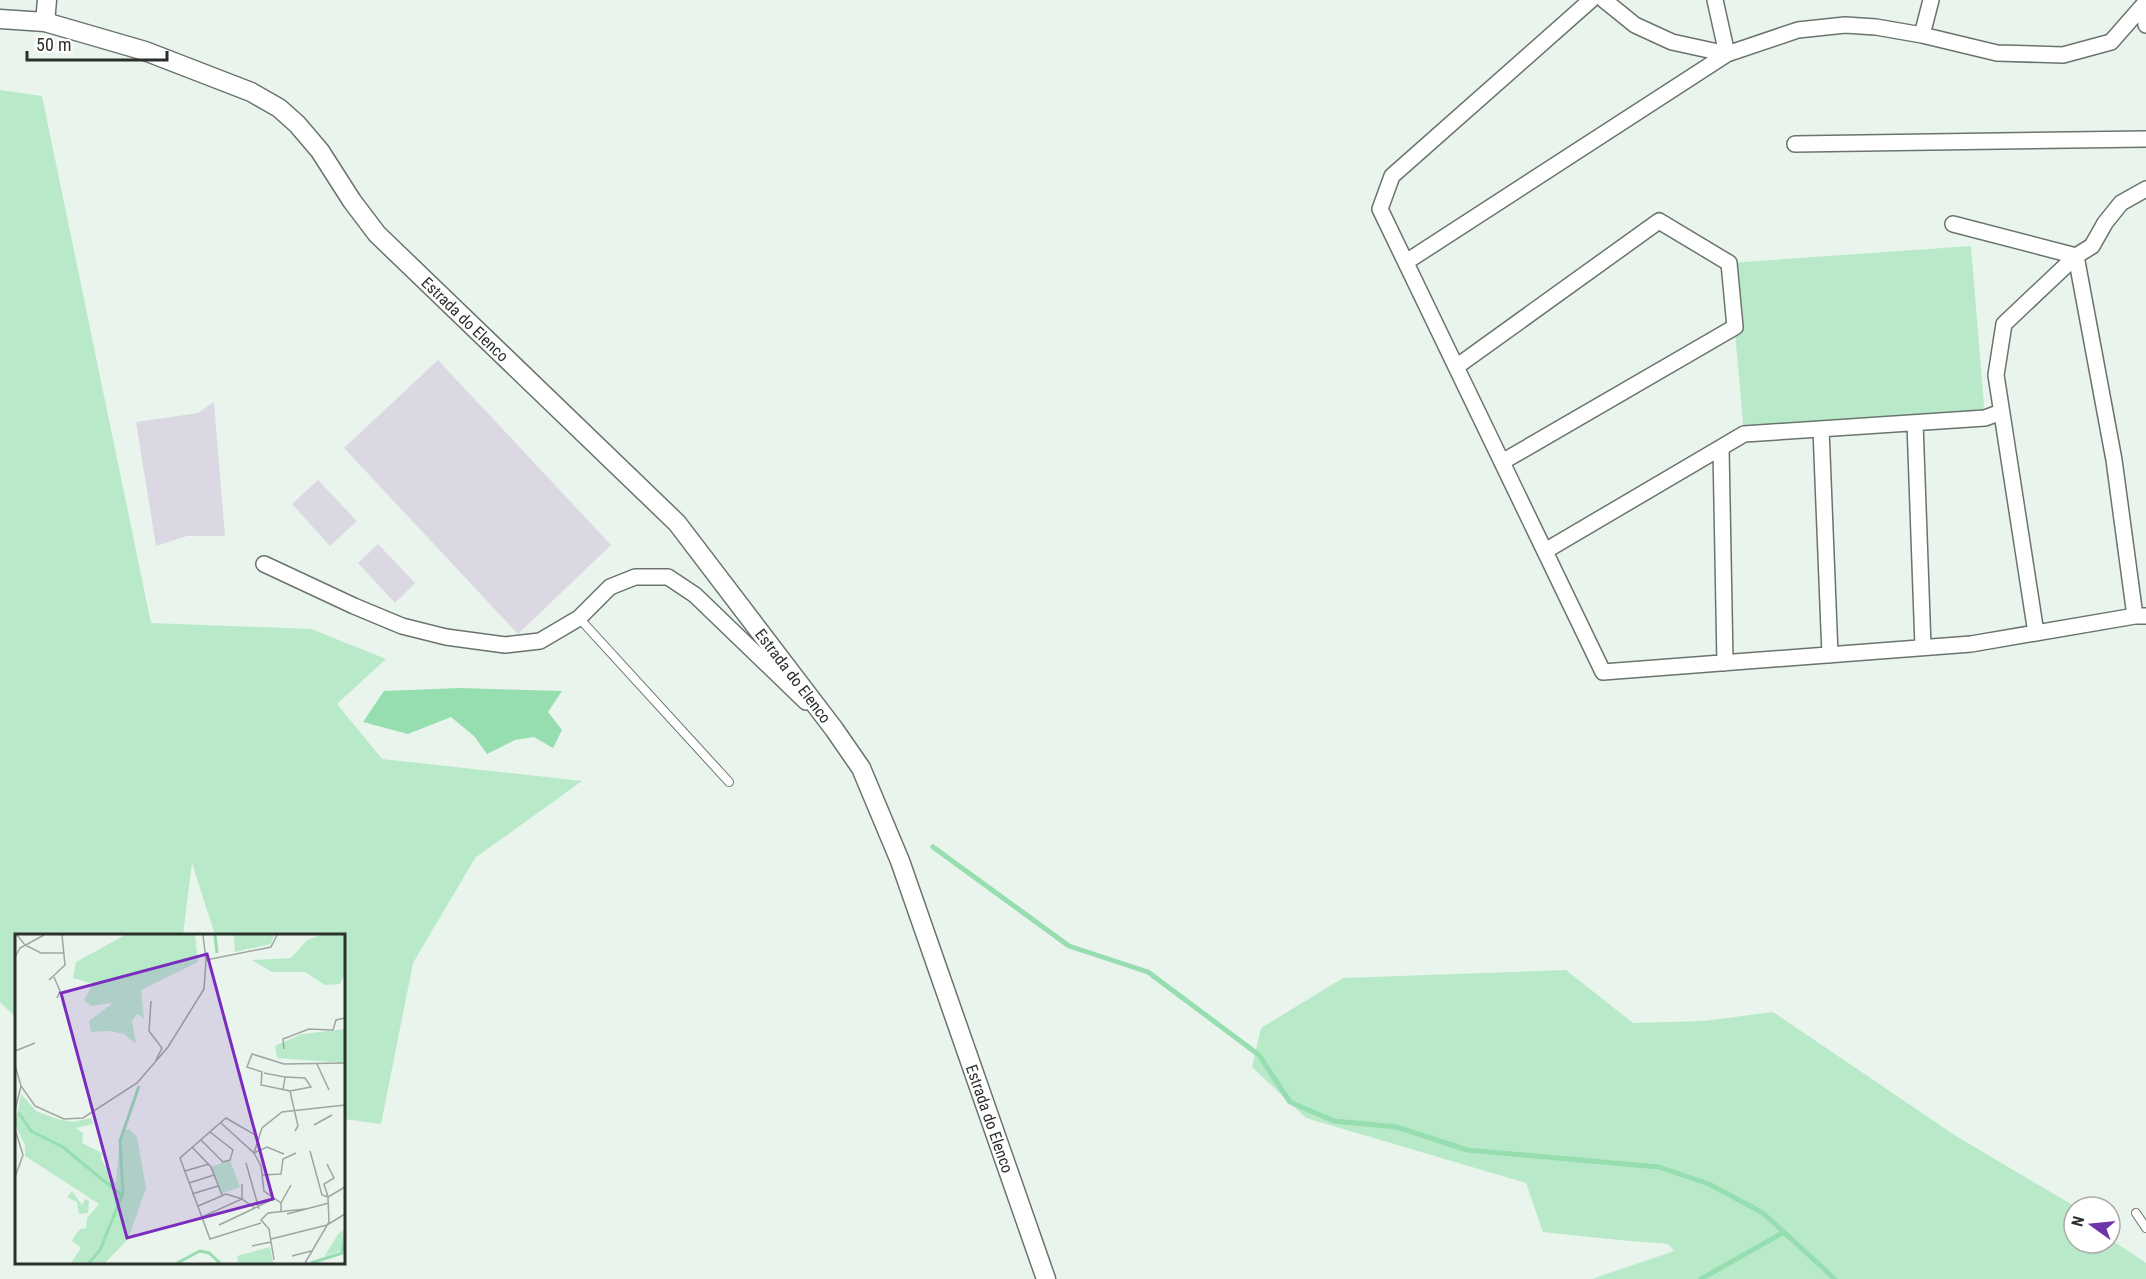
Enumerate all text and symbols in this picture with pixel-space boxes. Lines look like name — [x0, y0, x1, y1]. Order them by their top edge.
scale bar — [27, 24, 166, 62]
text: 50 m — [36, 34, 71, 55]
street label: Estrada do Elenco — [417, 273, 512, 366]
street label: Estrada do Elenco — [751, 625, 835, 727]
inset map — [15, 934, 345, 1264]
street label: Estrada do Elenco — [962, 1062, 1017, 1175]
north arrow — [2062, 1195, 2122, 1255]
text: N — [2068, 1214, 2088, 1228]

